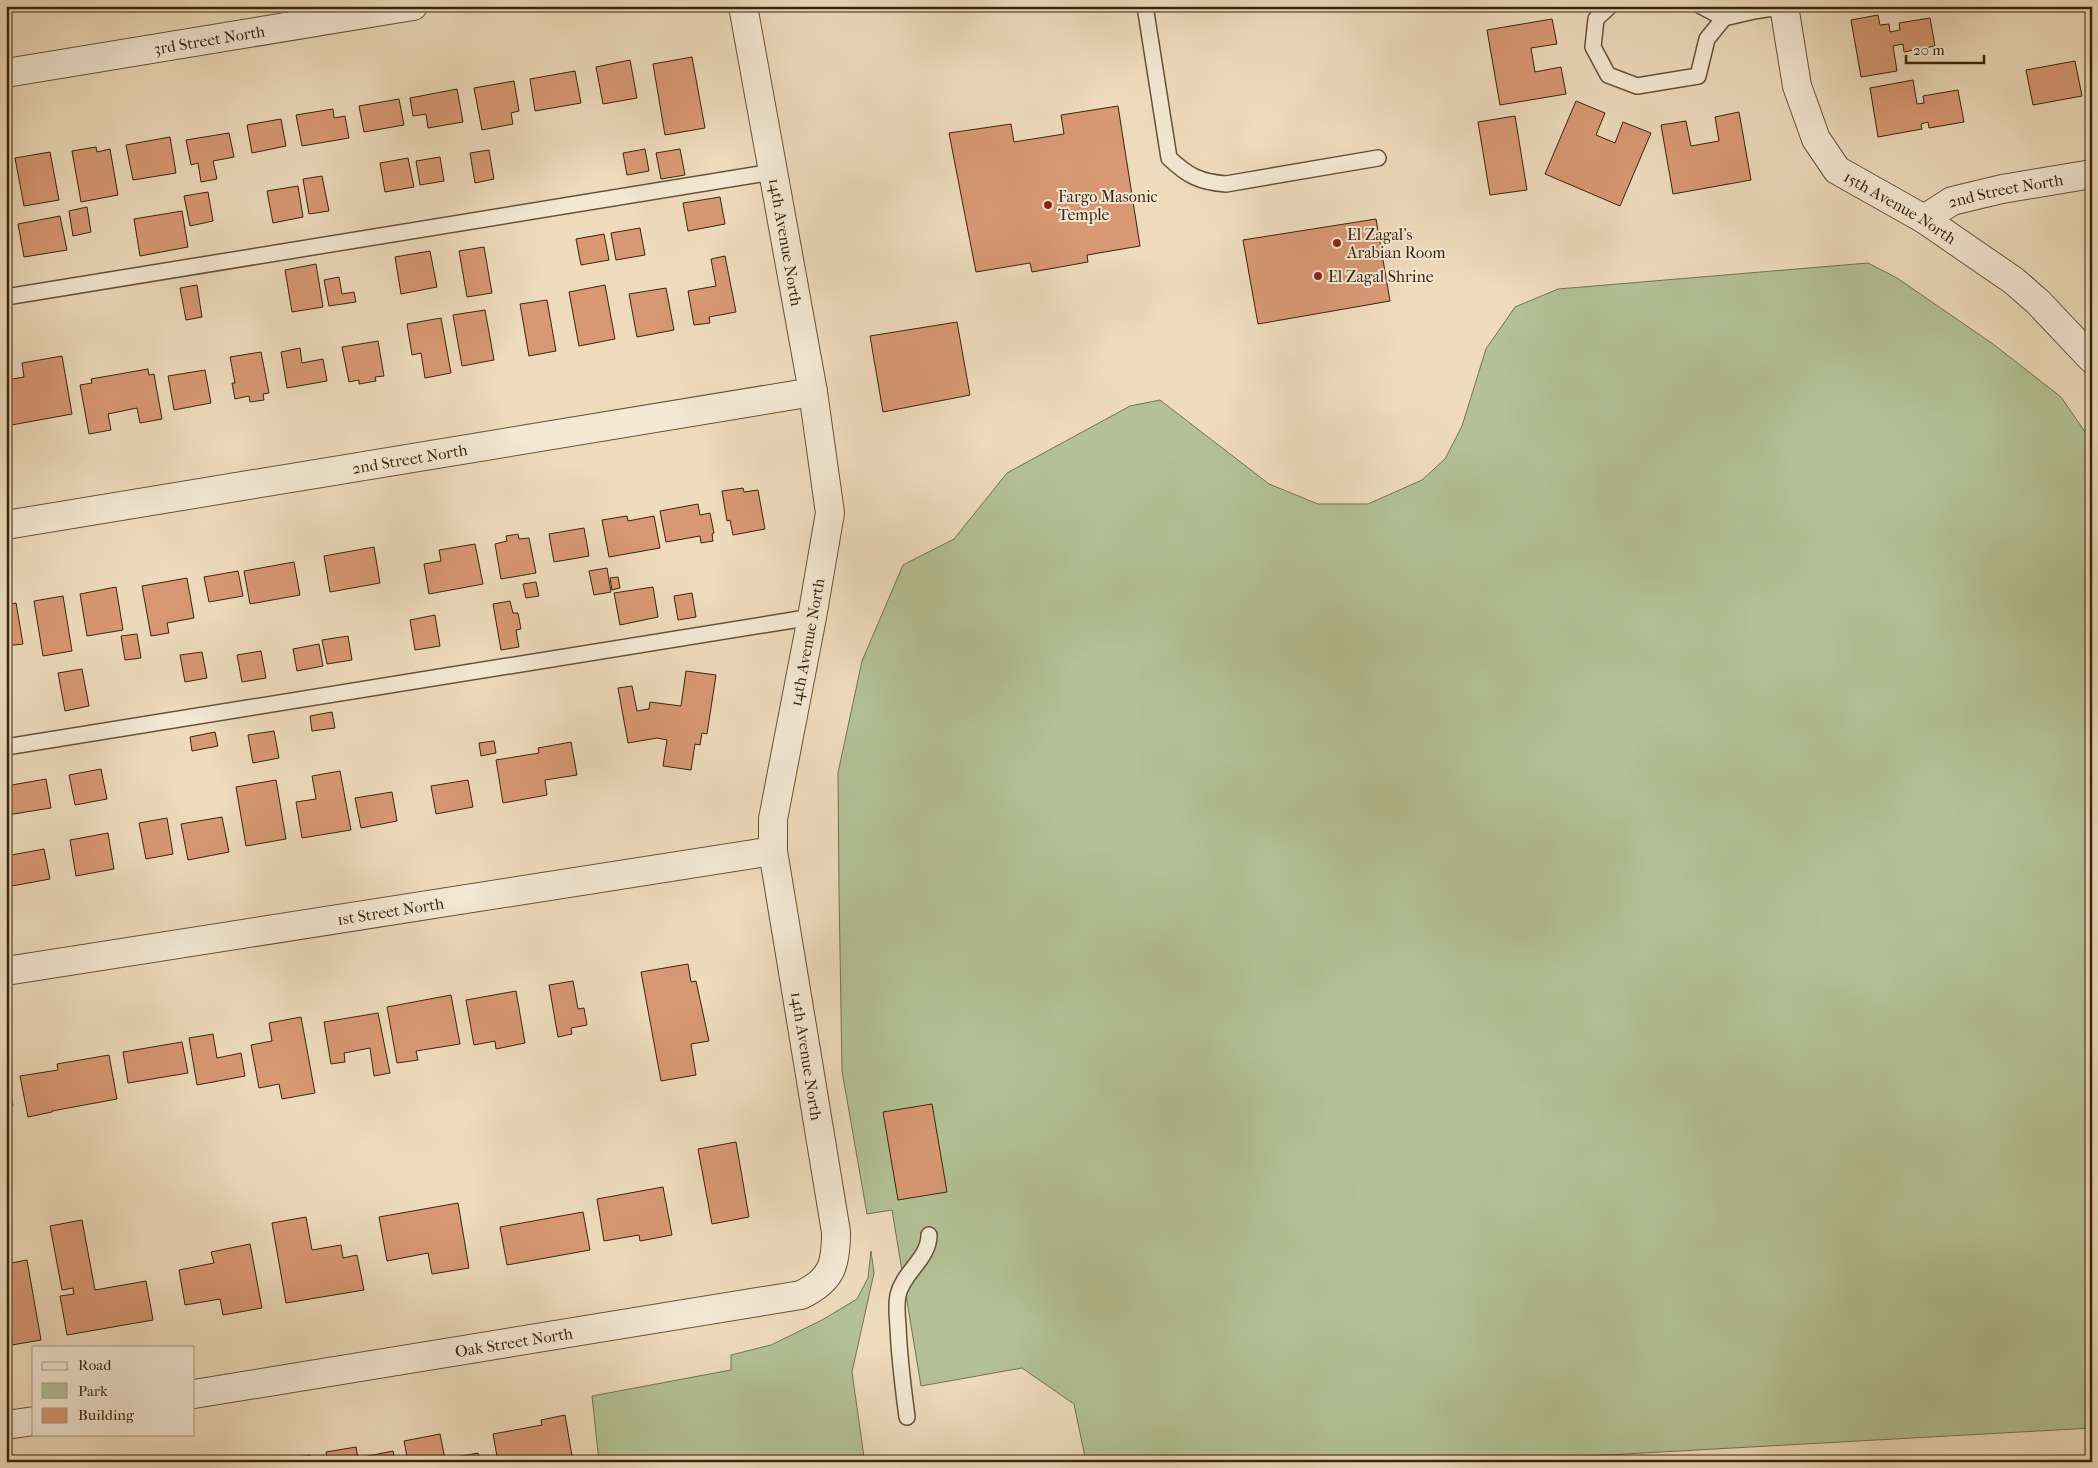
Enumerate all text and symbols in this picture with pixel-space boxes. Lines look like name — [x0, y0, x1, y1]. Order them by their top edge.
street label: 3rd Street North — [152, 22, 266, 59]
scale bar — [1906, 32, 1983, 64]
text: 20 m — [1913, 41, 1945, 59]
street label: 15th Avenue North — [1840, 167, 1960, 248]
street label: 2nd Street North — [1946, 170, 2065, 212]
street label: 14th Avenue North — [765, 177, 806, 308]
place label: Fargo Masonic Temple — [1058, 187, 1158, 224]
marker: Fargo Masonic Temple — [1042, 199, 1054, 211]
place label: El Zagal's Arabian Room — [1346, 225, 1446, 262]
marker: El Zagal's Arabian Room — [1331, 237, 1343, 249]
place label: El Zagal Shrine — [1328, 267, 1434, 286]
marker: El Zagal Shrine — [1312, 270, 1324, 282]
street label: 2nd Street North — [350, 440, 469, 478]
street label: 14th Avenue North — [786, 577, 829, 708]
street label: 1st Street North — [336, 894, 445, 929]
street label: 14th Avenue North — [787, 990, 826, 1122]
street label: Oak Street North — [454, 1323, 574, 1361]
legend — [32, 1346, 195, 1436]
text: Road — [78, 1356, 112, 1374]
text: Park — [78, 1382, 108, 1400]
text: Building — [78, 1406, 135, 1424]

